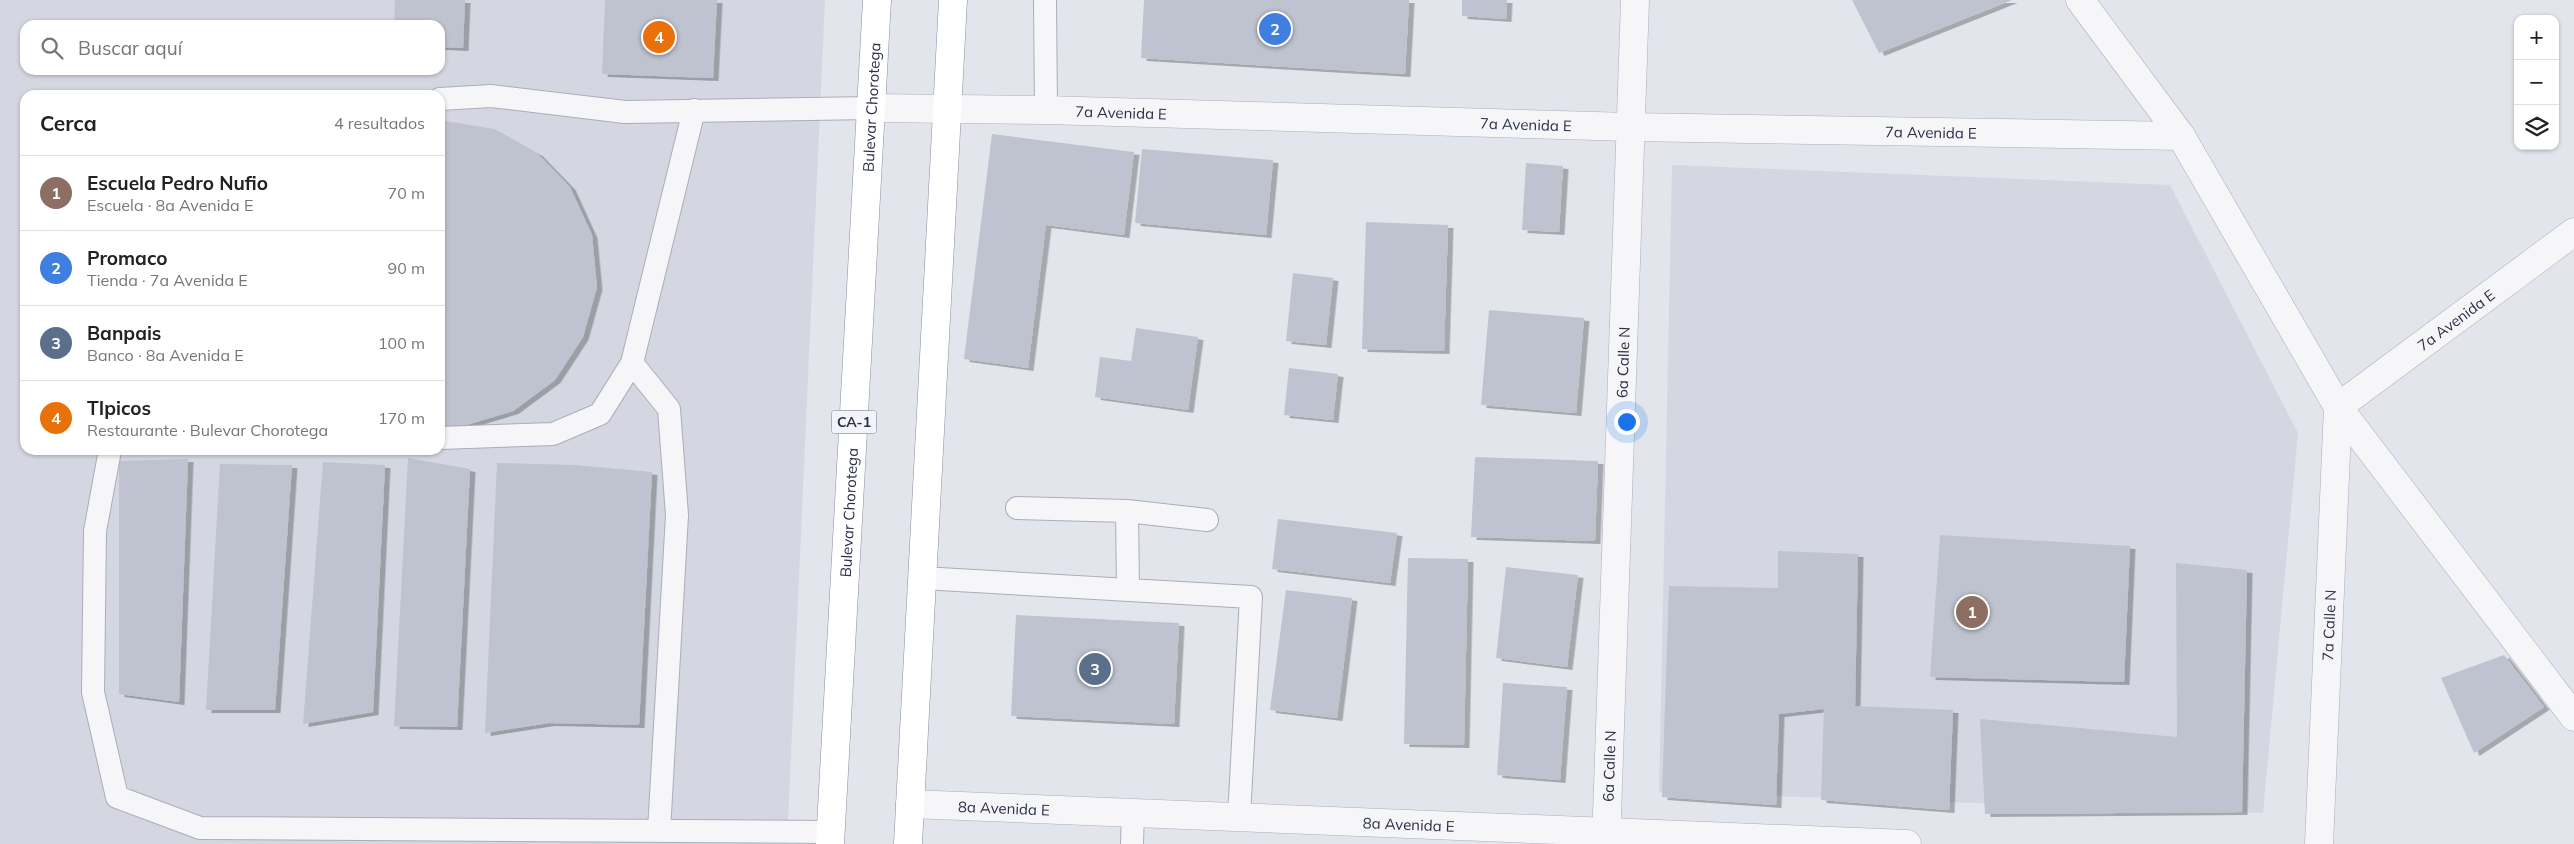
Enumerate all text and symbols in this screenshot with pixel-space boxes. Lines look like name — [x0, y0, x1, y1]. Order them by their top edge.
pin: 2 — [1259, 10, 1291, 48]
map controls — [2514, 15, 2559, 150]
button: + — [2514, 15, 2559, 60]
pin: 4 — [643, 18, 675, 56]
search box — [20, 20, 445, 75]
icon: search — [38, 34, 66, 62]
text: Buscar aquí — [78, 36, 182, 60]
street label: Bulevar Chorotega — [858, 42, 884, 172]
button: − — [2514, 60, 2559, 105]
street label: 7a Avenida E — [1075, 101, 1167, 123]
button: layers — [2514, 105, 2559, 150]
text: Cerca — [40, 110, 97, 136]
text: 4 resultados — [334, 113, 425, 133]
street label: 7a Avenida E — [1480, 113, 1572, 135]
street label: 7a Avenida E — [1885, 122, 1977, 142]
text: Escuela Pedro Nufio — [87, 171, 268, 195]
text: 1 — [51, 183, 61, 203]
text: 70 m — [388, 183, 425, 203]
text: Escuela · 8a Avenida E — [87, 195, 253, 215]
text: Promaco — [87, 246, 168, 270]
text: 2 — [51, 258, 61, 278]
text: 90 m — [388, 258, 425, 278]
text: Tienda · 7a Avenida E — [87, 270, 248, 290]
street label: 7a Avenida E — [2413, 285, 2498, 355]
text: Banpais — [87, 321, 161, 345]
street label: 6a Calle N — [1612, 326, 1633, 398]
text: 3 — [51, 333, 61, 353]
text: 100 m — [378, 333, 425, 353]
text: Banco · 8a Avenida E — [87, 345, 244, 365]
text: TIpicos — [87, 396, 151, 420]
text: 4 — [51, 408, 61, 428]
text: 170 m — [378, 408, 425, 428]
your location — [1614, 409, 1640, 435]
road number: CA-1 — [832, 411, 876, 434]
text: Restaurante · Bulevar Chorotega — [87, 420, 328, 440]
street label: Bulevar Chorotega — [835, 447, 862, 578]
street label: 7a Calle N — [2317, 589, 2340, 661]
pin: 1 — [1956, 593, 1988, 631]
pin: 3 — [1079, 650, 1111, 688]
street label: 6a Calle N — [1598, 730, 1619, 802]
street label: 8a Avenida E — [958, 796, 1050, 819]
street label: 8a Avenida E — [1362, 813, 1455, 835]

